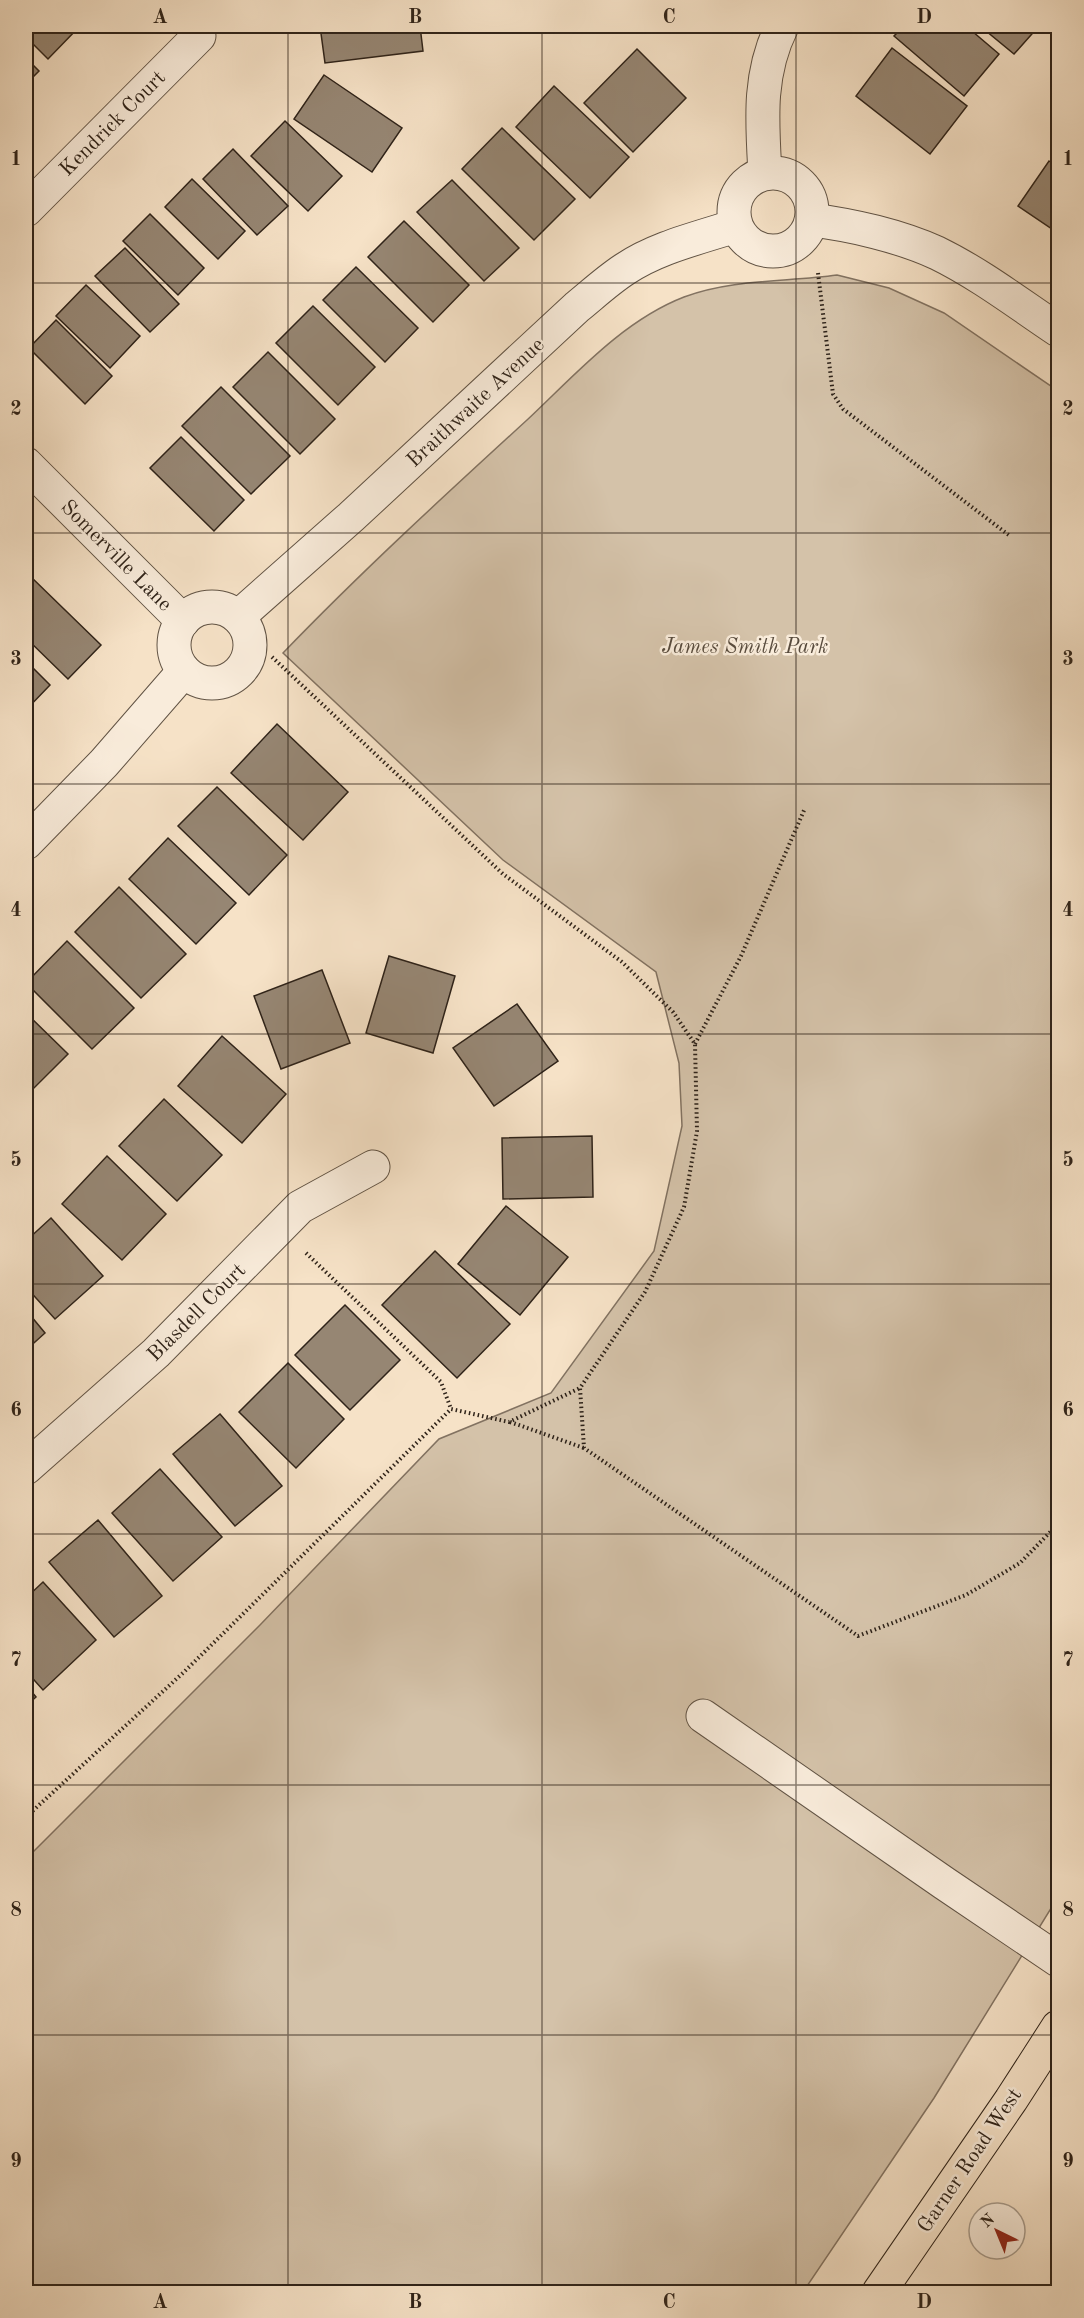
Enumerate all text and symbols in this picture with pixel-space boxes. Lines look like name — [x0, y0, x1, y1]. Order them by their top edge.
text: A — [152, 8, 168, 28]
text: B — [408, 8, 422, 28]
text: C — [662, 8, 676, 28]
text: D — [916, 8, 932, 28]
street label: Kendrick Court — [56, 67, 170, 181]
text: 1 — [10, 150, 22, 170]
text: 1 — [1062, 150, 1074, 170]
street label: Braithwaite Avenue — [403, 334, 549, 472]
text: 2 — [10, 400, 22, 420]
text: 2 — [1062, 400, 1074, 420]
street label: Somerville Lane — [56, 496, 176, 616]
park label: James Smith Park — [662, 637, 828, 658]
text: 3 — [10, 650, 22, 670]
text: 3 — [1062, 650, 1074, 670]
text: 4 — [10, 901, 22, 921]
text: 4 — [1062, 901, 1074, 921]
text: 5 — [10, 1150, 22, 1171]
text: 5 — [1062, 1150, 1074, 1171]
street label: Blasdell Court — [144, 1260, 250, 1366]
text: 6 — [10, 1401, 22, 1421]
text: 6 — [1062, 1401, 1074, 1421]
text: 7 — [10, 1651, 22, 1671]
text: 7 — [1062, 1651, 1074, 1671]
text: 8 — [10, 1901, 22, 1921]
text: 8 — [1062, 1901, 1074, 1921]
street label: Garner Road West — [914, 2085, 1026, 2237]
text: 9 — [10, 2152, 22, 2172]
text: 9 — [1062, 2152, 1074, 2172]
north arrow — [967, 2201, 1027, 2261]
text: N — [978, 2211, 999, 2232]
text: A — [152, 2293, 168, 2313]
text: B — [408, 2293, 422, 2313]
text: C — [662, 2293, 676, 2313]
text: D — [916, 2293, 932, 2313]

